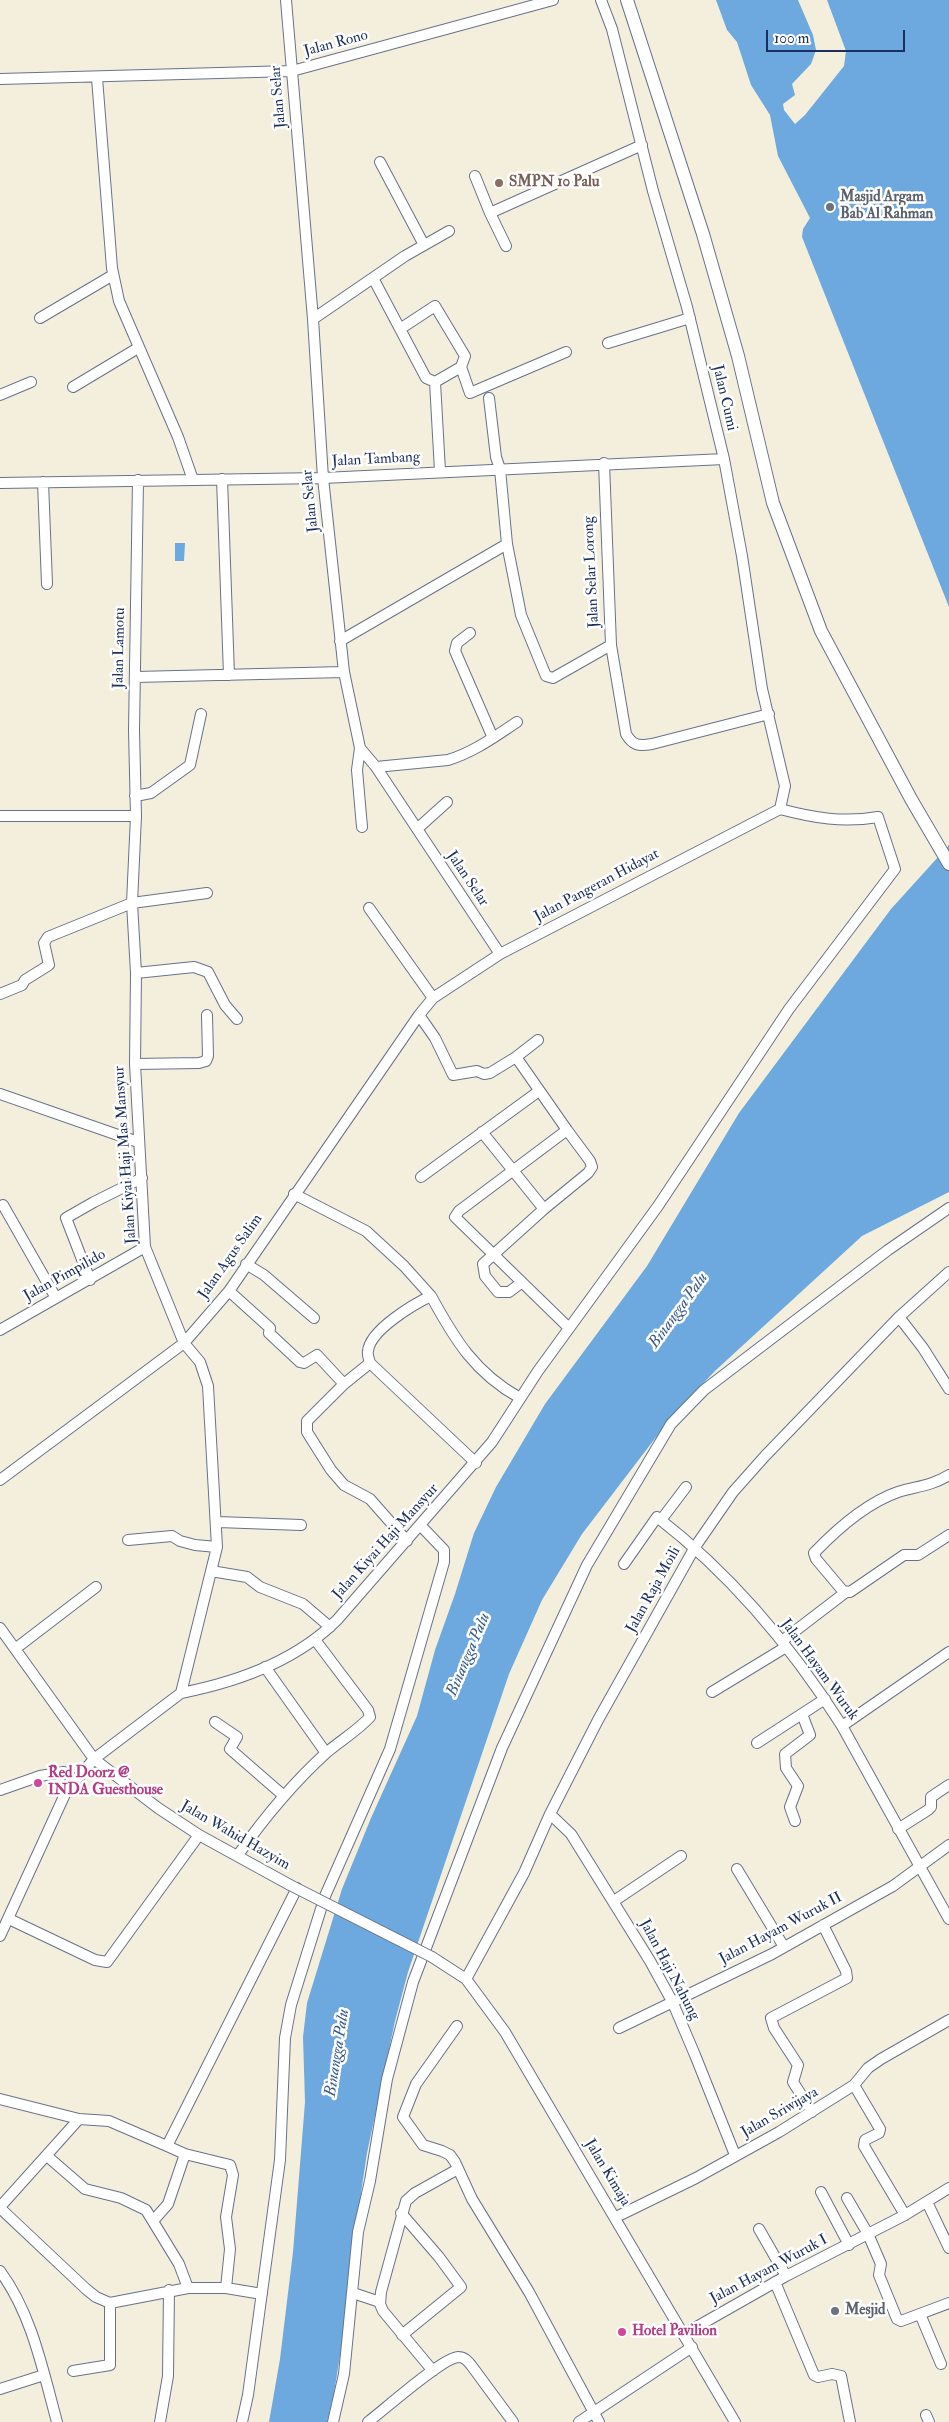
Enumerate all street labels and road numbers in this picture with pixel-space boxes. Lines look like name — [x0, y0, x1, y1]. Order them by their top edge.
street label: Jalan Rono — [302, 27, 370, 61]
street label: Jalan Selar — [267, 65, 291, 129]
street label: Jalan Cumi — [708, 363, 740, 433]
street label: Jalan Tambang — [331, 449, 421, 471]
street label: Jalan Selar — [299, 469, 323, 533]
street label: Jalan Selar Lorong — [580, 515, 604, 629]
street label: Jalan Lamotu — [110, 607, 130, 689]
street label: Jalan Pangeran Hidayat — [532, 846, 662, 926]
street label: Jalan Selar — [442, 848, 492, 910]
street label: Jalan Kiyai Haji Mas Mansyur — [111, 1065, 141, 1245]
street label: Jalan Agus Salim — [195, 1211, 267, 1303]
street label: Jalan Pimpilido — [21, 1246, 109, 1306]
street label: Jalan Kiyai Haji Mansyur — [329, 1480, 443, 1604]
street label: Jalan Raja Moili — [623, 1544, 685, 1636]
street label: Jalan Hayam Wuruk — [776, 1616, 862, 1724]
street label: Jalan Wahid Hazyim — [177, 1797, 293, 1875]
street label: Jalan Hayam Wuruk II — [717, 1889, 845, 1969]
street label: Jalan Haji Nahung — [635, 1916, 703, 2024]
street label: Jalan Sriwijaya — [738, 2084, 822, 2142]
street label: Jalan Kimaja — [580, 2136, 634, 2210]
street label: Jalan Hayam Wuruk I — [707, 2231, 831, 2309]

